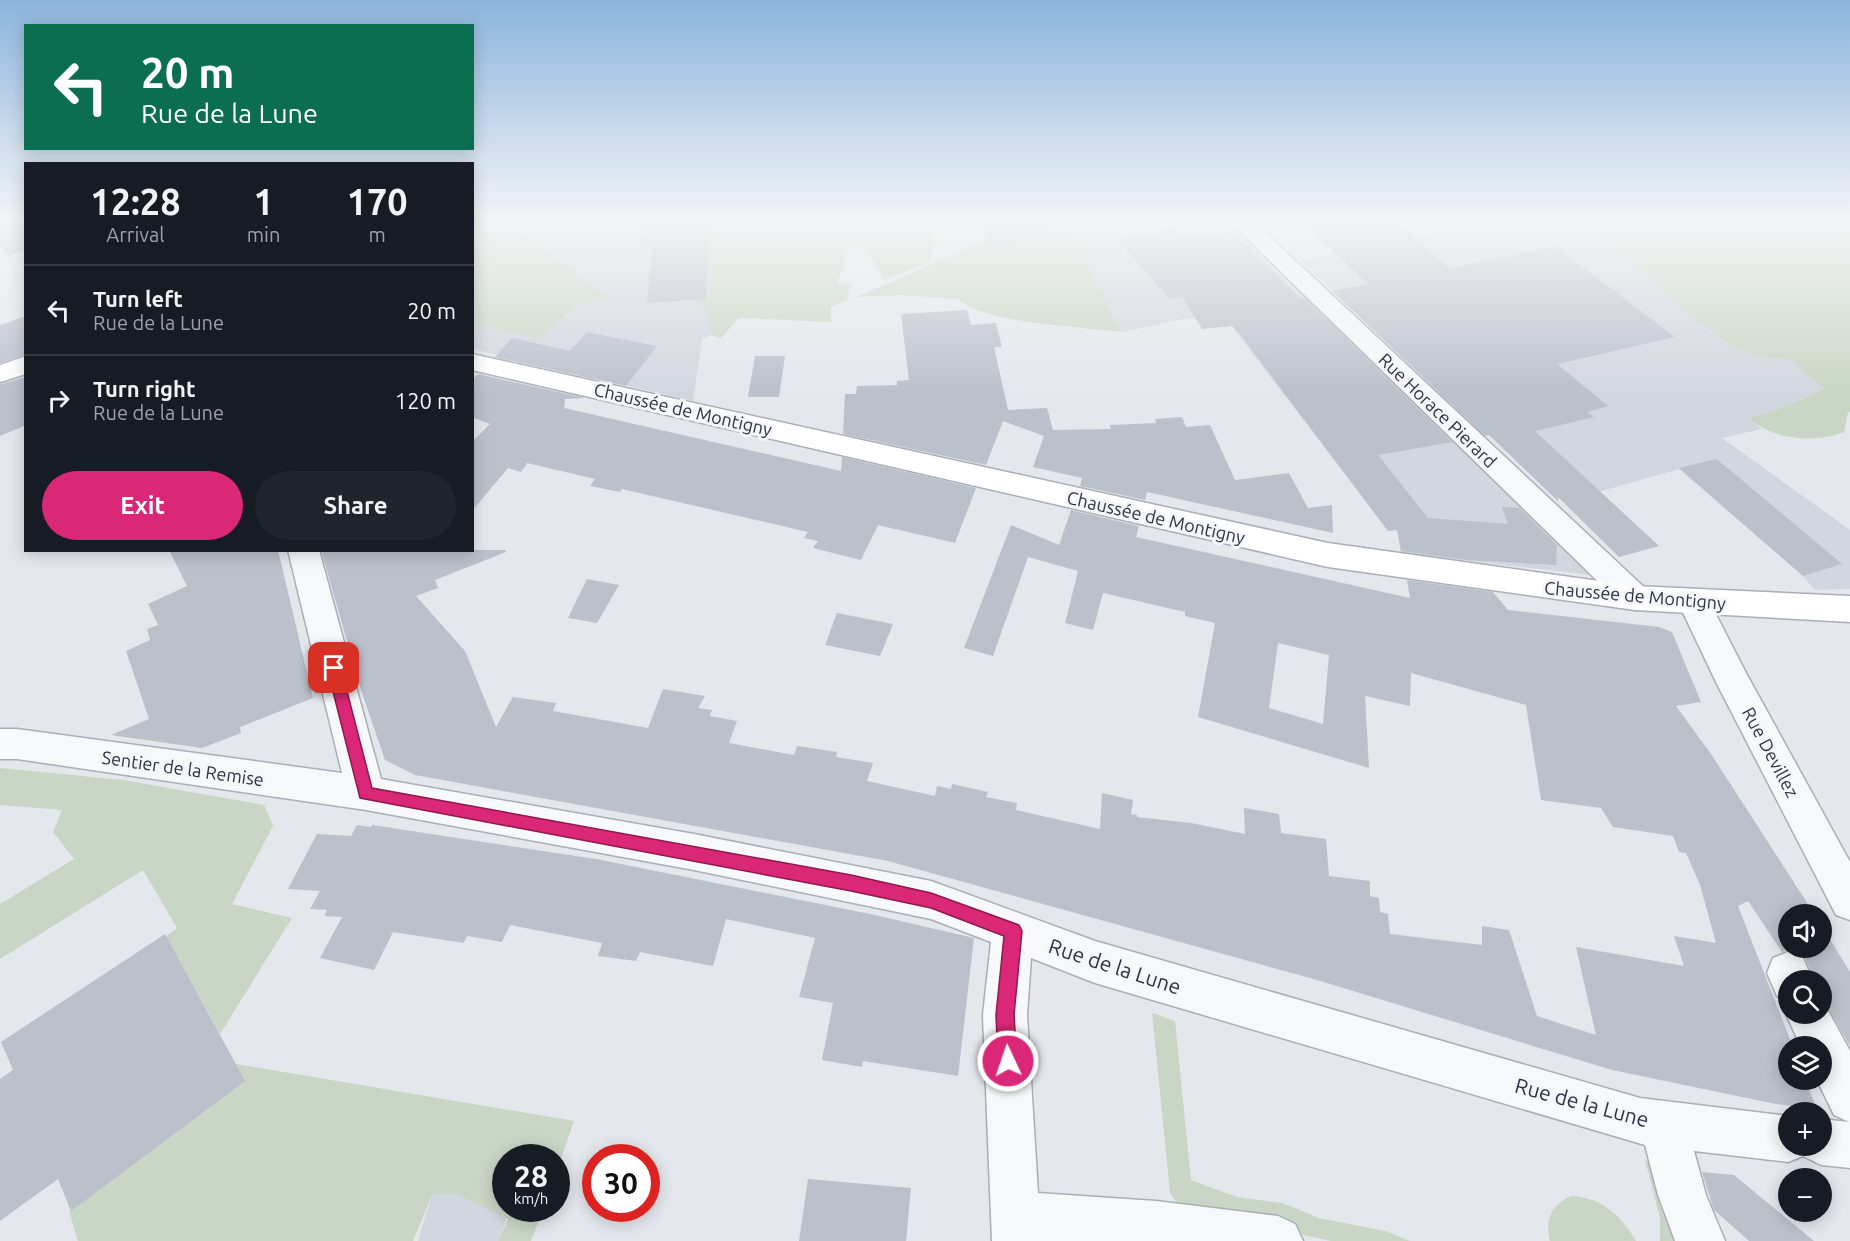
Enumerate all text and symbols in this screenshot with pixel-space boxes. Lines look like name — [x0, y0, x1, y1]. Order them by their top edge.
icon: left — [42, 48, 120, 126]
text: 20 m — [141, 49, 235, 96]
text: Rue de la Lune — [141, 98, 318, 128]
text: 12:28 — [90, 181, 180, 222]
text: 1 — [253, 181, 274, 222]
text: 170 — [347, 181, 408, 222]
text: Arrival — [106, 223, 165, 246]
text: min — [247, 223, 280, 246]
text: m — [369, 223, 386, 246]
text: Turn left — [93, 286, 183, 311]
icon: left — [42, 294, 75, 327]
text: 20 m — [407, 298, 456, 323]
text: Rue de la Lune — [93, 311, 224, 334]
street label: Rue Horace Pierard — [1375, 349, 1501, 471]
text: Turn right — [93, 376, 195, 401]
street label: Chaussée de Montigny — [592, 379, 774, 439]
icon: right — [42, 384, 75, 417]
text: 120 m — [395, 388, 456, 413]
text: Rue de la Lune — [93, 401, 224, 424]
button: Exit — [42, 471, 243, 540]
button: Share — [255, 471, 456, 540]
street label: Chaussée de Montigny — [1065, 487, 1247, 547]
street label: Chaussée de Montigny — [1543, 577, 1727, 613]
pin — [308, 642, 359, 693]
icon: arrive — [317, 651, 350, 684]
street label: Rue Devillez — [1739, 704, 1803, 800]
street label: Sentier de la Remise — [101, 747, 265, 789]
map controls — [1778, 904, 1832, 1222]
button: sound — [1778, 904, 1832, 958]
street label: Rue de la Lune — [1046, 933, 1184, 999]
button: search — [1778, 970, 1832, 1024]
position arrow — [976, 1029, 1040, 1093]
button: layers — [1778, 1036, 1832, 1090]
street label: Rue de la Lune — [1512, 1073, 1652, 1131]
button: + — [1778, 1102, 1832, 1156]
speed limit sign: 30 — [582, 1144, 660, 1222]
text: 28 — [514, 1159, 548, 1193]
button: − — [1778, 1168, 1832, 1222]
text: km/h — [514, 1190, 548, 1207]

